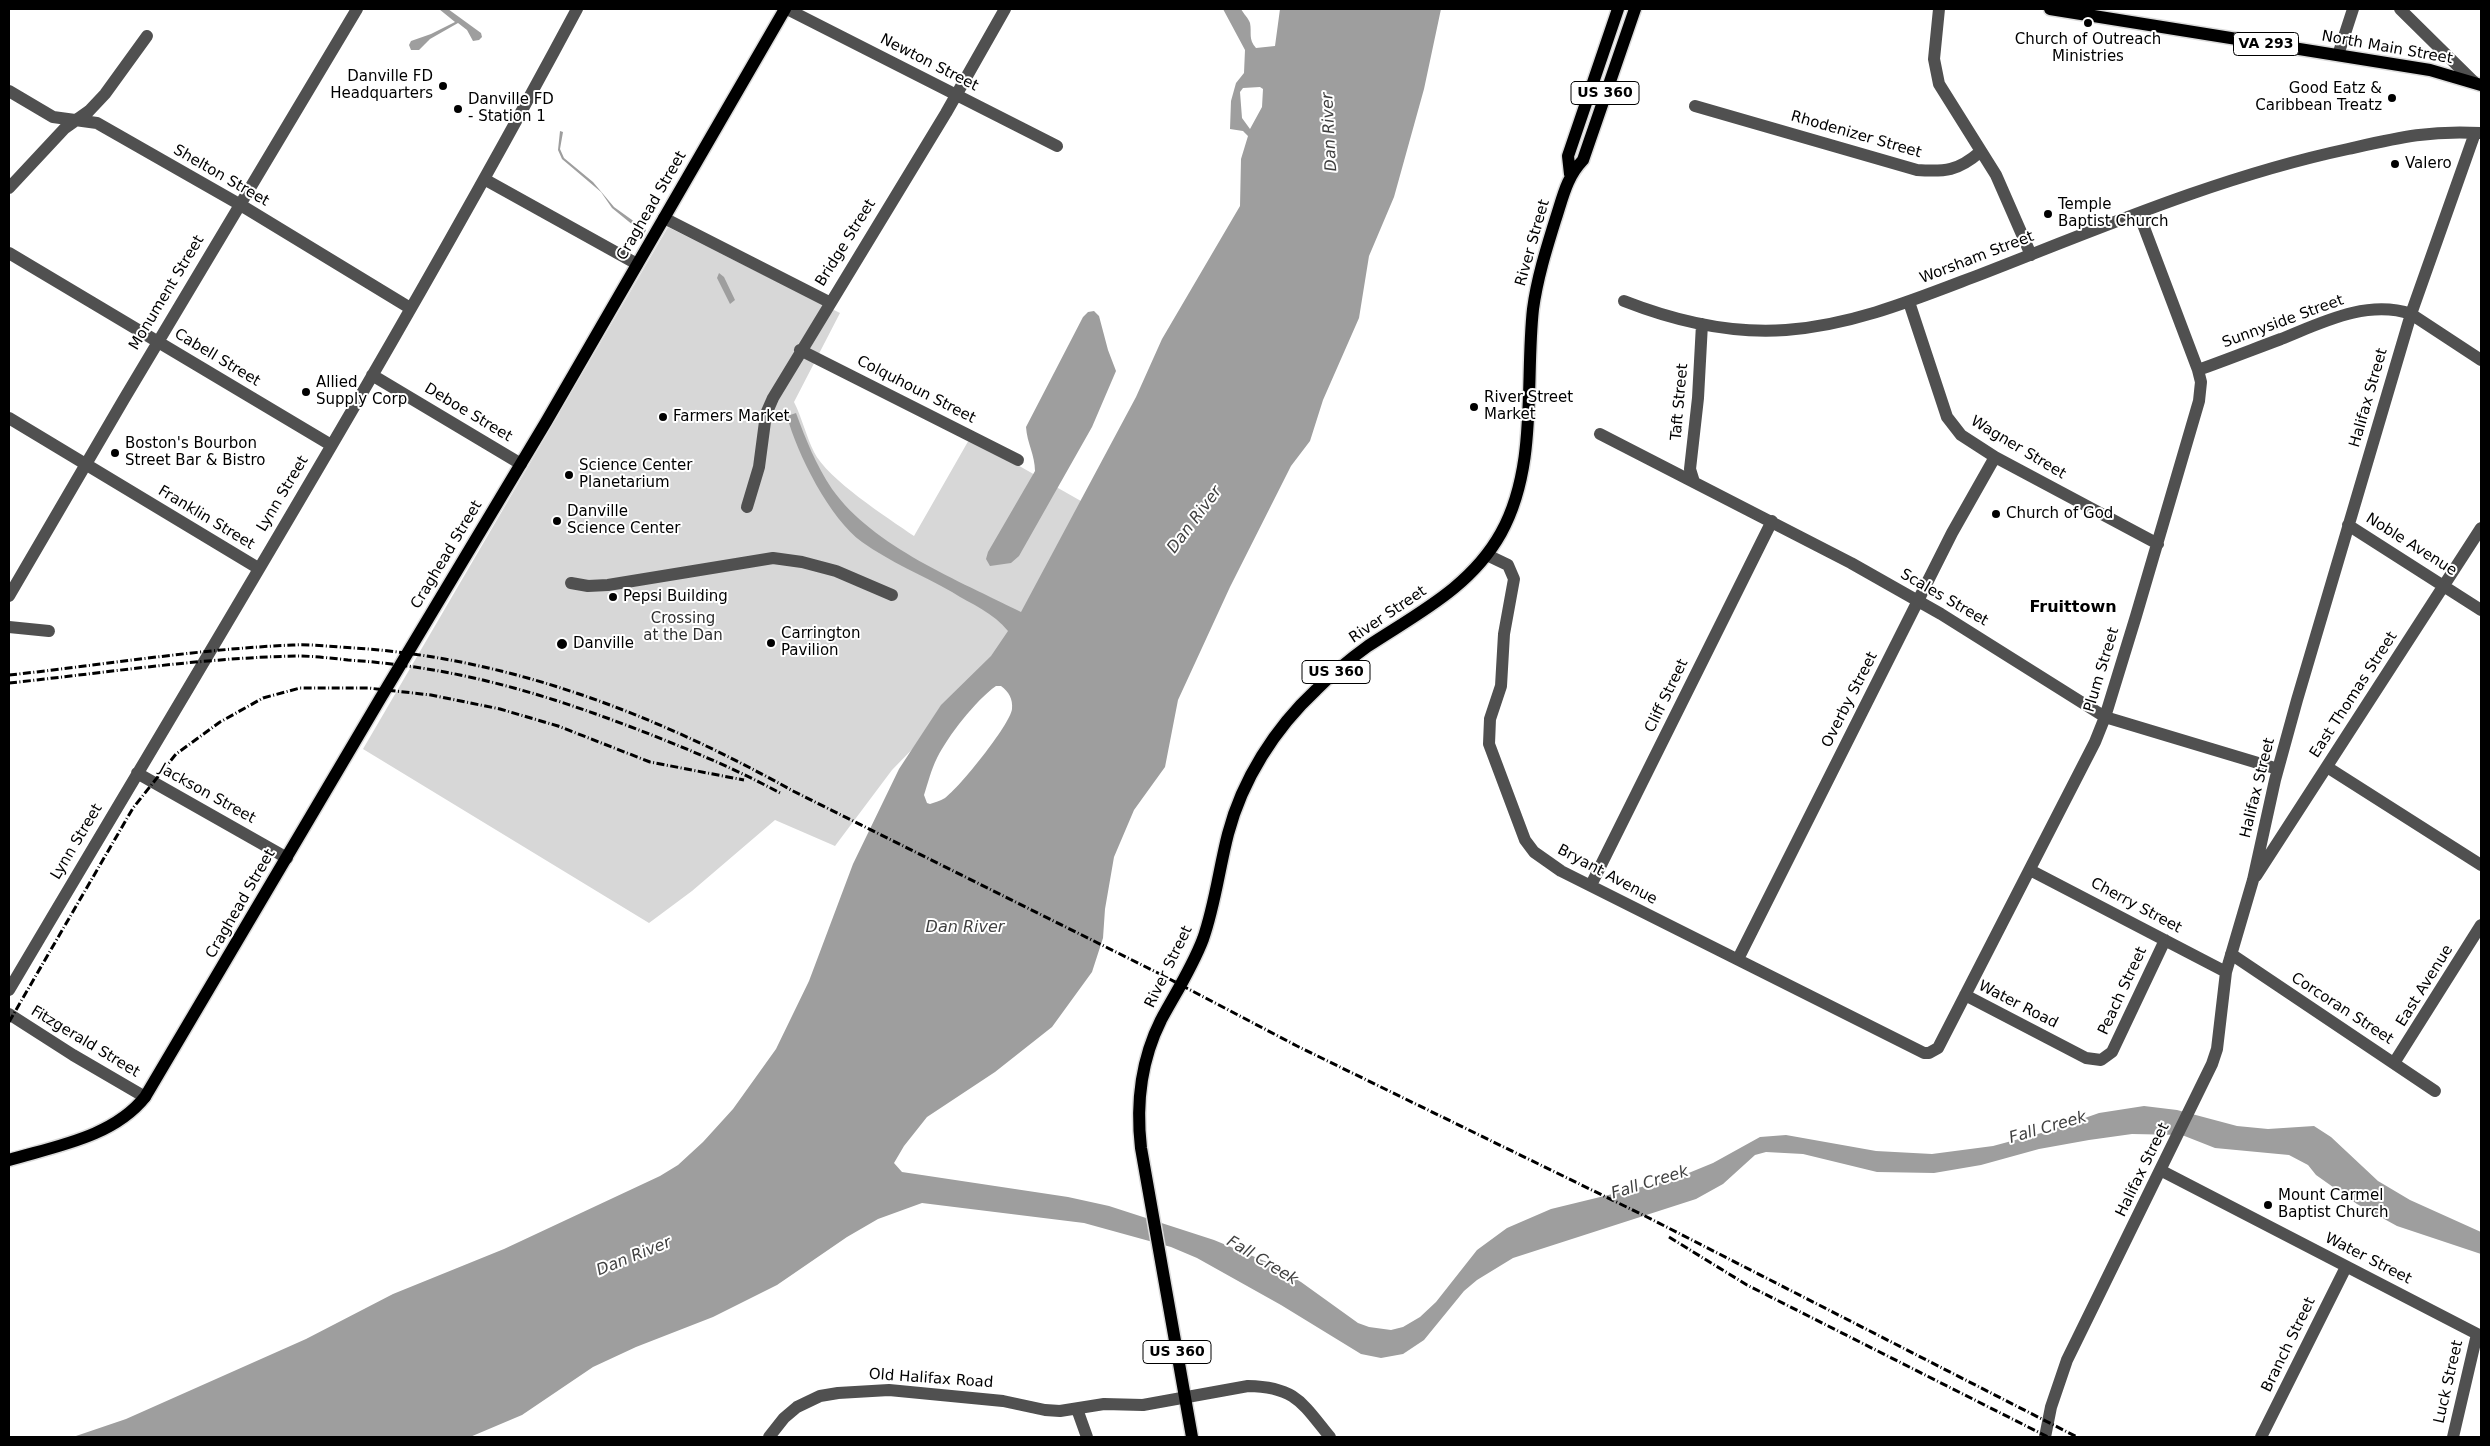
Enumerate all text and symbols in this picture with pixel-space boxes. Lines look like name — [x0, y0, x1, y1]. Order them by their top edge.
marker: Church of Outreach Ministries — [2082, 17, 2094, 29]
street label: North Main Street — [2320, 28, 2454, 68]
street label: Newton Street — [877, 31, 981, 95]
place label: Church of Outreach Ministries — [2015, 31, 2161, 66]
road number: VA 293 — [2234, 33, 2298, 56]
place label: Danville FD Headquarters — [330, 68, 433, 103]
marker: Danville FD Headquarters — [437, 80, 449, 92]
place label: Good Eatz & Caribbean Treatz — [2255, 80, 2382, 115]
road number: US 360 — [1571, 82, 1639, 105]
place label: Danville FD - Station 1 — [468, 91, 554, 126]
water label: Dan River — [1318, 92, 1342, 172]
marker: Good Eatz & Caribbean Treatz — [2386, 92, 2398, 104]
marker: Danville FD - Station 1 — [452, 103, 464, 115]
street label: Rhodenizer Street — [1789, 108, 1923, 162]
street label: Shelton Street — [170, 141, 272, 211]
street label: Craghead Street — [613, 148, 691, 264]
place label: Valero — [2405, 155, 2452, 173]
marker: Valero — [2389, 158, 2401, 170]
street label: Bridge Street — [812, 196, 880, 290]
place label: Temple Baptist Church — [2058, 196, 2169, 231]
street label: River Street — [1512, 198, 1554, 288]
marker: Temple Baptist Church — [2042, 208, 2054, 220]
street label: Worsham Street — [1917, 228, 2037, 288]
street label: Monument Street — [126, 232, 208, 354]
street label: Sunnyside Street — [2220, 292, 2346, 352]
street label: Cabell Street — [171, 325, 263, 391]
street label: Halifax Street — [2346, 346, 2392, 450]
street label: Colquhoun Street — [854, 352, 978, 428]
street label: Taft Street — [1668, 363, 1692, 441]
place label: Allied Supply Corp — [316, 374, 407, 409]
street label: Deboe Street — [421, 380, 515, 446]
marker: Allied Supply Corp — [300, 386, 312, 398]
place label: River Street Market — [1484, 389, 1573, 424]
marker: River Street Market — [1468, 401, 1480, 413]
place label: Farmers Market — [673, 408, 789, 426]
marker: Farmers Market — [657, 411, 669, 423]
street label: Wagner Street — [1967, 413, 2069, 483]
place label: Boston's Bourbon Street Bar & Bistro — [125, 435, 265, 470]
marker: Boston's Bourbon Street Bar & Bistro — [109, 447, 121, 459]
street label: Lynn Street — [253, 453, 313, 535]
place label: Science Center Planetarium — [579, 457, 692, 492]
marker: Science Center Planetarium — [563, 469, 575, 481]
street label: Franklin Street — [155, 482, 257, 554]
water label: Dan River — [1164, 483, 1226, 557]
street label: Craghead Street — [408, 498, 486, 612]
place label: Danville Science Center — [567, 503, 680, 538]
place label: Church of God — [2006, 505, 2113, 523]
marker: Church of God — [1990, 508, 2002, 520]
street label: Noble Avenue — [2362, 510, 2460, 580]
marker: Danville Science Center — [551, 515, 563, 527]
street label: Scales Street — [1897, 566, 1991, 630]
street label: River Street — [1346, 583, 1430, 647]
place label: Pepsi Building — [623, 588, 728, 606]
marker: Pepsi Building — [607, 591, 619, 603]
district label: Fruittown — [2029, 598, 2117, 618]
park label: Crossing at the Dan — [643, 610, 723, 645]
place label: Carrington Pavilion — [781, 625, 860, 660]
street label: Plum Street — [2081, 625, 2123, 715]
street label: East Thomas Street — [2306, 628, 2402, 762]
place label: Danville — [573, 635, 634, 653]
marker: Danville — [555, 637, 569, 651]
marker: Carrington Pavilion — [765, 637, 777, 649]
street label: Overby Street — [1818, 649, 1882, 751]
street label: Cliff Street — [1641, 656, 1693, 736]
road number: US 360 — [1302, 660, 1370, 684]
street label: Halifax Street — [2237, 736, 2279, 840]
street label: Jackson Street — [156, 760, 258, 828]
street label: Lynn Street — [47, 801, 107, 883]
street label: Bryant Avenue — [1554, 841, 1660, 909]
street label: Craghead Street — [202, 846, 280, 962]
street label: Cherry Street — [2087, 874, 2185, 938]
water label: Dan River — [926, 918, 1004, 938]
street label: River Street — [1141, 923, 1197, 1011]
street label: East Avenue — [2393, 942, 2457, 1030]
street label: Peach Street — [2095, 944, 2151, 1038]
street label: Corcoran Street — [2288, 969, 2396, 1049]
street label: Water Road — [1975, 977, 2061, 1033]
street label: Fitzgerald Street — [27, 1002, 143, 1082]
water label: Fall Creek — [2007, 1108, 2089, 1148]
street label: Halifax Street — [2112, 1120, 2174, 1220]
water label: Fall Creek — [1609, 1162, 1691, 1204]
place label: Mount Carmel Baptist Church — [2278, 1187, 2389, 1222]
marker: Mount Carmel Baptist Church — [2262, 1199, 2274, 1211]
street label: Water Street — [2322, 1229, 2414, 1289]
water label: Fall Creek — [1223, 1232, 1301, 1290]
water label: Dan River — [594, 1233, 674, 1281]
street label: Branch Street — [2258, 1295, 2320, 1395]
street label: Luck Street — [2431, 1339, 2467, 1425]
road number: US 360 — [1143, 1340, 1211, 1364]
street label: Old Halifax Road — [868, 1366, 994, 1392]

